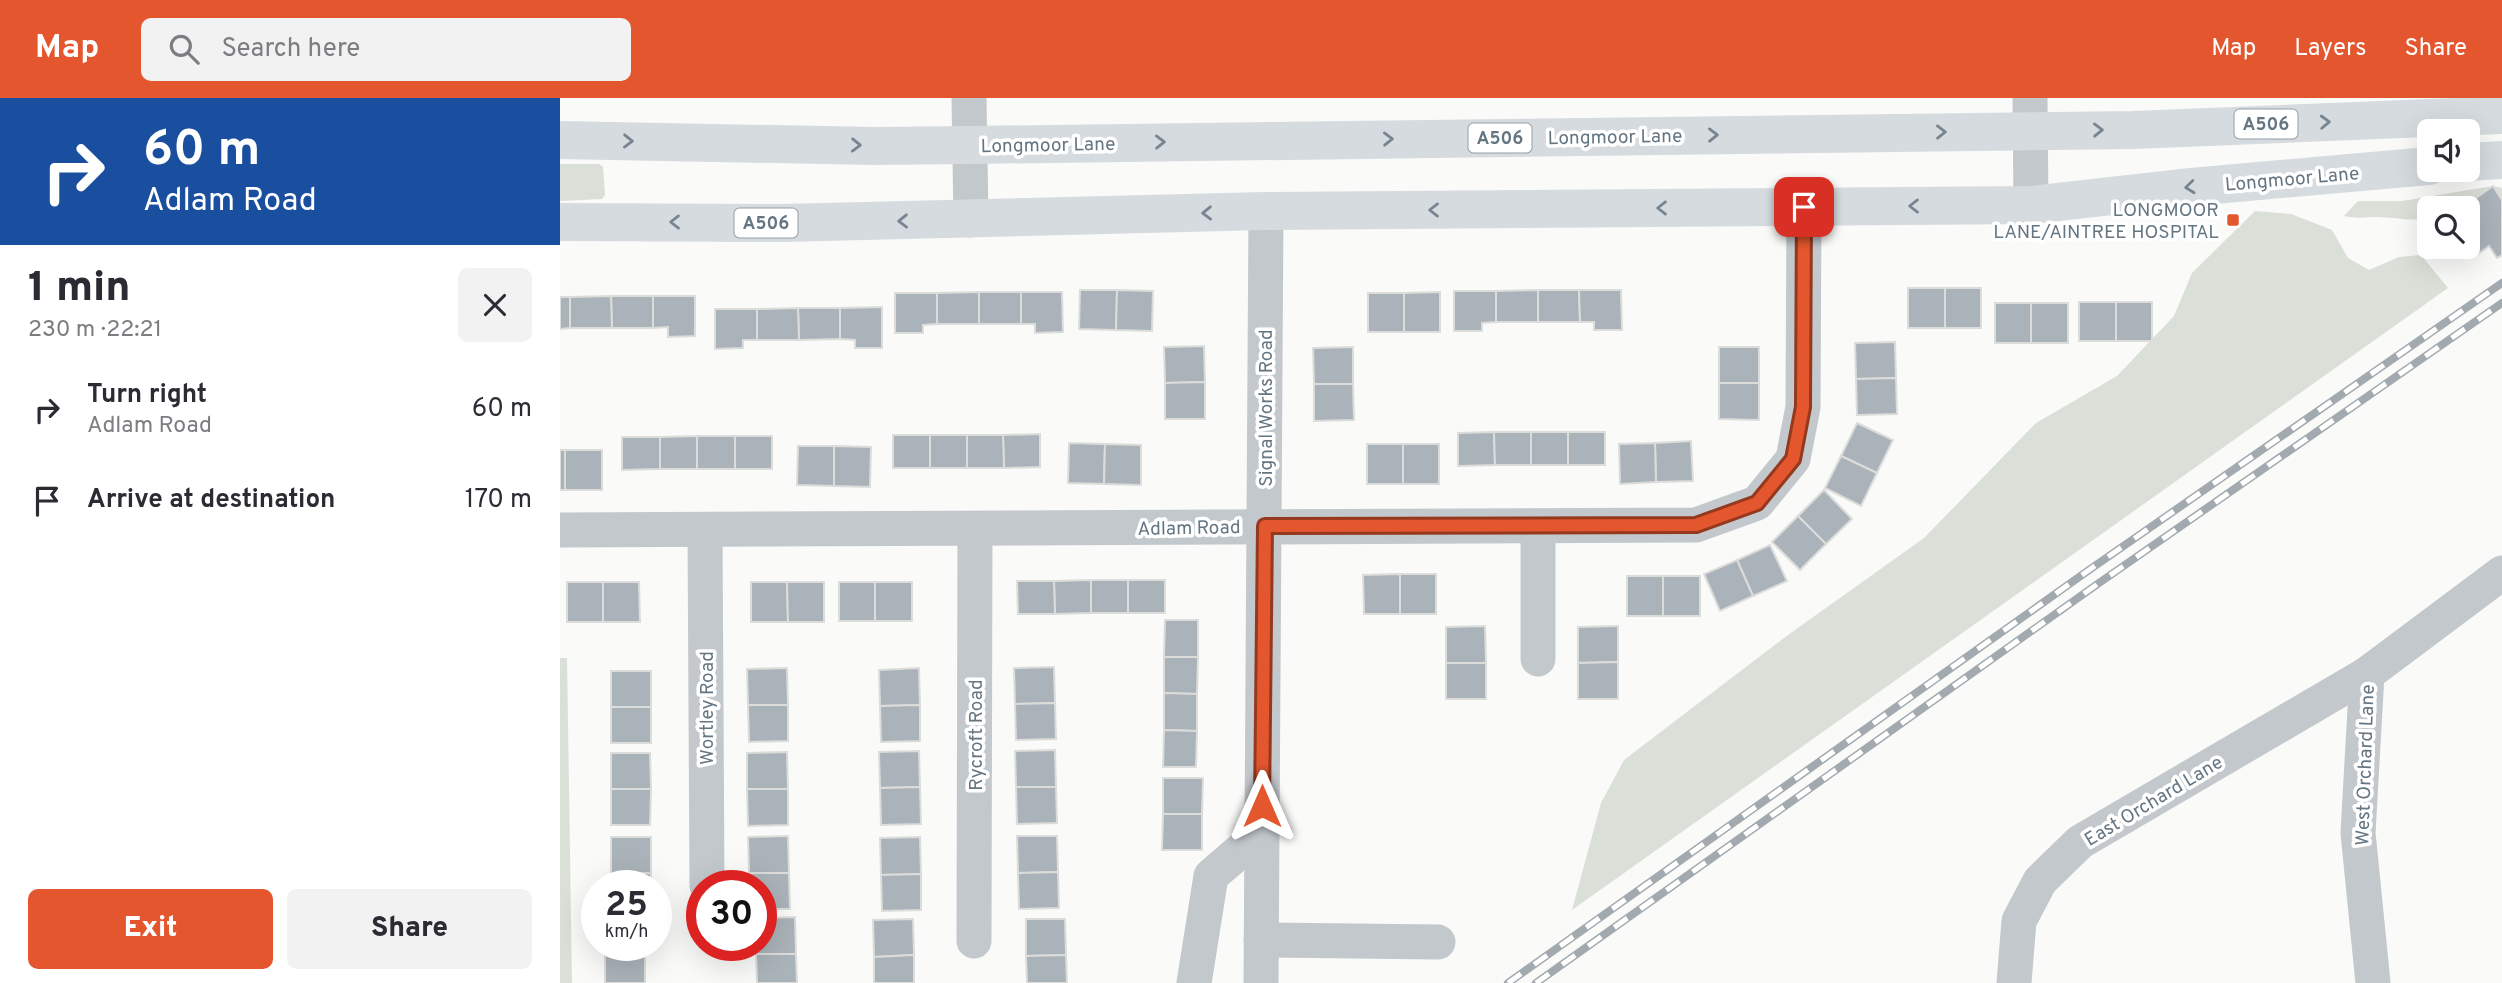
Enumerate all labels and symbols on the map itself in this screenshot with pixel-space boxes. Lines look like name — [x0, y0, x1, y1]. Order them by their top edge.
road number: A506 — [2234, 110, 2298, 139]
one-way arrow — [2320, 114, 2331, 130]
one-way arrow — [2093, 122, 2104, 138]
road number: A506 — [1468, 124, 1532, 153]
one-way arrow — [1936, 124, 1946, 140]
street label: Longmoor Lane — [1548, 125, 1683, 151]
one-way arrow — [1708, 127, 1719, 143]
one-way arrow — [1382, 132, 1393, 147]
street label: Longmoor Lane — [981, 133, 1116, 159]
one-way arrow — [623, 134, 634, 149]
one-way arrow — [1155, 135, 1166, 150]
one-way arrow — [850, 138, 861, 153]
street label: Longmoor Lane — [2224, 162, 2360, 198]
pin — [1774, 177, 1834, 237]
one-way arrow — [2184, 179, 2195, 194]
one-way arrow — [1908, 198, 1918, 214]
place label: LONGMOOR LANE/AINTREE HOSPITAL — [1993, 199, 2219, 245]
one-way arrow — [1656, 200, 1666, 216]
one-way arrow — [1428, 202, 1439, 218]
one-way arrow — [1201, 205, 1212, 220]
road number: A506 — [734, 208, 798, 238]
marker: LONGMOOR LANE/AINTREE HOSPITAL — [2225, 212, 2241, 228]
one-way arrow — [897, 213, 908, 229]
one-way arrow — [670, 214, 680, 230]
street label: Signal Works Road — [1255, 329, 1279, 487]
street label: Adlam Road — [1137, 516, 1241, 542]
street label: Wortley Road — [696, 651, 720, 765]
street label: Rycroft Road — [965, 679, 989, 791]
street label: West Orchard Lane — [2351, 684, 2381, 846]
street label: East Orchard Lane — [2080, 751, 2228, 852]
position arrow — [1225, 769, 1299, 843]
speed limit sign: 30 — [686, 870, 777, 961]

